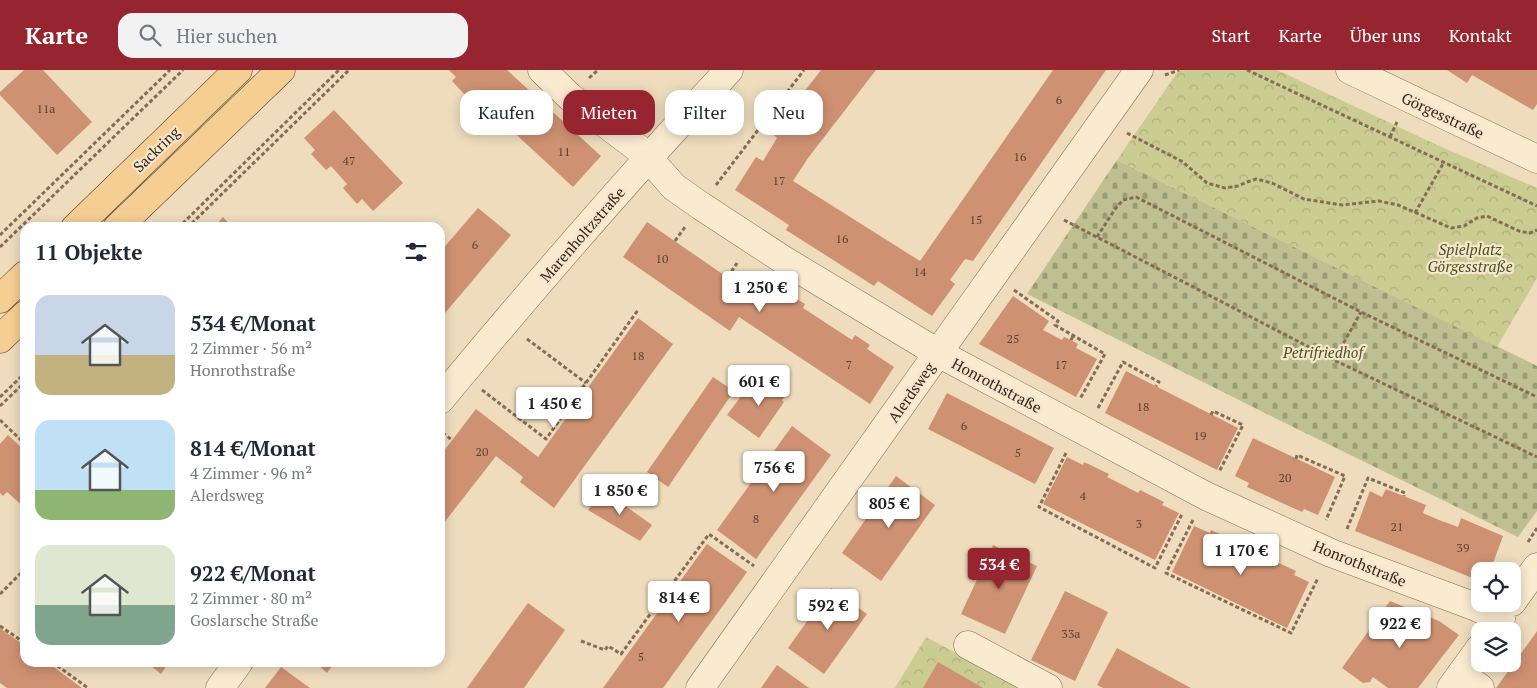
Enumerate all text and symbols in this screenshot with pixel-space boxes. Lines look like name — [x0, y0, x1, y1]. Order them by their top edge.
search box — [118, 13, 468, 58]
text: Karte — [25, 19, 88, 51]
icon: search — [136, 21, 164, 49]
text: Hier suchen — [176, 23, 277, 48]
text: Start — [1211, 23, 1250, 47]
text: Karte — [1278, 23, 1322, 47]
text: Über uns — [1350, 23, 1421, 47]
text: Kontakt — [1449, 23, 1512, 47]
street label: Görgesstraße — [1399, 87, 1487, 143]
chip: Kaufen — [460, 90, 553, 135]
chip: Mieten — [563, 90, 655, 135]
chip: Filter — [665, 90, 744, 135]
chip: Neu — [754, 90, 823, 135]
house number: 6 — [1056, 92, 1063, 107]
house number: 11a — [37, 101, 55, 116]
street label: Sackring — [128, 121, 184, 176]
house number: 11 — [558, 144, 570, 159]
house number: 16 — [1014, 149, 1027, 164]
house number: 47 — [343, 153, 355, 168]
house number: 17 — [773, 173, 785, 188]
street label: Marenholtzstraße — [535, 182, 629, 286]
house number: 15 — [970, 212, 982, 227]
house number: 16 — [836, 231, 849, 246]
house number: 6 — [472, 237, 479, 252]
text: 11 Objekte — [35, 238, 142, 266]
icon: filters — [402, 238, 430, 266]
park label: Spielplatz Görgesstraße — [1427, 239, 1513, 276]
house number: 10 — [656, 251, 668, 266]
house number: 14 — [914, 264, 927, 279]
pin: 1 250 € — [714, 270, 806, 313]
text: 1 250 € — [733, 276, 787, 298]
text: 534 €/Monat — [190, 309, 316, 337]
icon: home — [75, 315, 135, 375]
house number: 25 — [1007, 331, 1019, 346]
text: 2 Zimmer · 56 m² — [190, 337, 312, 359]
park label: Petrifriedhof — [1282, 342, 1365, 362]
house number: 18 — [632, 348, 644, 363]
street label: Honrothstraße — [949, 353, 1045, 417]
house number: 7 — [846, 357, 852, 372]
street label: Alerdsweg — [883, 357, 940, 426]
house number: 17 — [1055, 357, 1067, 372]
text: Honrothstraße — [190, 359, 296, 381]
pin: 601 € — [724, 364, 794, 407]
text: 601 € — [739, 370, 779, 392]
pin: 1 450 € — [508, 386, 600, 429]
text: 1 450 € — [527, 392, 581, 414]
house number: 18 — [1137, 399, 1149, 414]
house number: 6 — [961, 418, 968, 433]
house number: 19 — [1194, 428, 1206, 443]
text: 814 €/Monat — [190, 434, 316, 462]
icon: home — [75, 440, 135, 500]
house number: 20 — [476, 444, 488, 459]
house number: 5 — [1015, 445, 1021, 460]
pin: 756 € — [739, 450, 809, 493]
text: 756 € — [754, 456, 794, 478]
text: 4 Zimmer · 96 m² — [190, 462, 312, 484]
house number: 20 — [1279, 470, 1291, 485]
pin: 1 850 € — [574, 474, 666, 516]
text: 1 850 € — [593, 479, 647, 501]
text: Alerdsweg — [190, 484, 264, 506]
pin: 805 € — [854, 486, 924, 529]
house number: 4 — [1080, 488, 1087, 503]
text: 805 € — [869, 492, 909, 514]
house number: 8 — [753, 511, 759, 526]
house number: 3 — [1136, 516, 1142, 531]
house number: 21 — [1391, 519, 1403, 534]
pin: 1 170 € — [1195, 534, 1287, 576]
street label: Honrothstraße — [1310, 535, 1410, 591]
text: 1 170 € — [1214, 539, 1268, 561]
house number: 39 — [1457, 540, 1469, 555]
pin: 534 € — [964, 548, 1034, 590]
text: 534 € — [979, 553, 1019, 575]
text: 922 €/Monat — [190, 559, 316, 587]
map controls — [1471, 562, 1521, 672]
button: locate — [1471, 562, 1521, 612]
icon: home — [75, 565, 135, 625]
pin: 814 € — [644, 580, 714, 623]
text: 814 € — [659, 586, 699, 608]
text: 2 Zimmer · 80 m² — [190, 587, 312, 609]
pin: 592 € — [793, 588, 863, 631]
text: 592 € — [808, 594, 848, 616]
pin: 922 € — [1365, 606, 1435, 649]
text: Goslarsche Straße — [190, 609, 319, 631]
text: 922 € — [1380, 612, 1420, 634]
button: layers — [1471, 622, 1521, 672]
house number: 33a — [1062, 626, 1080, 641]
house number: 5 — [638, 649, 644, 664]

